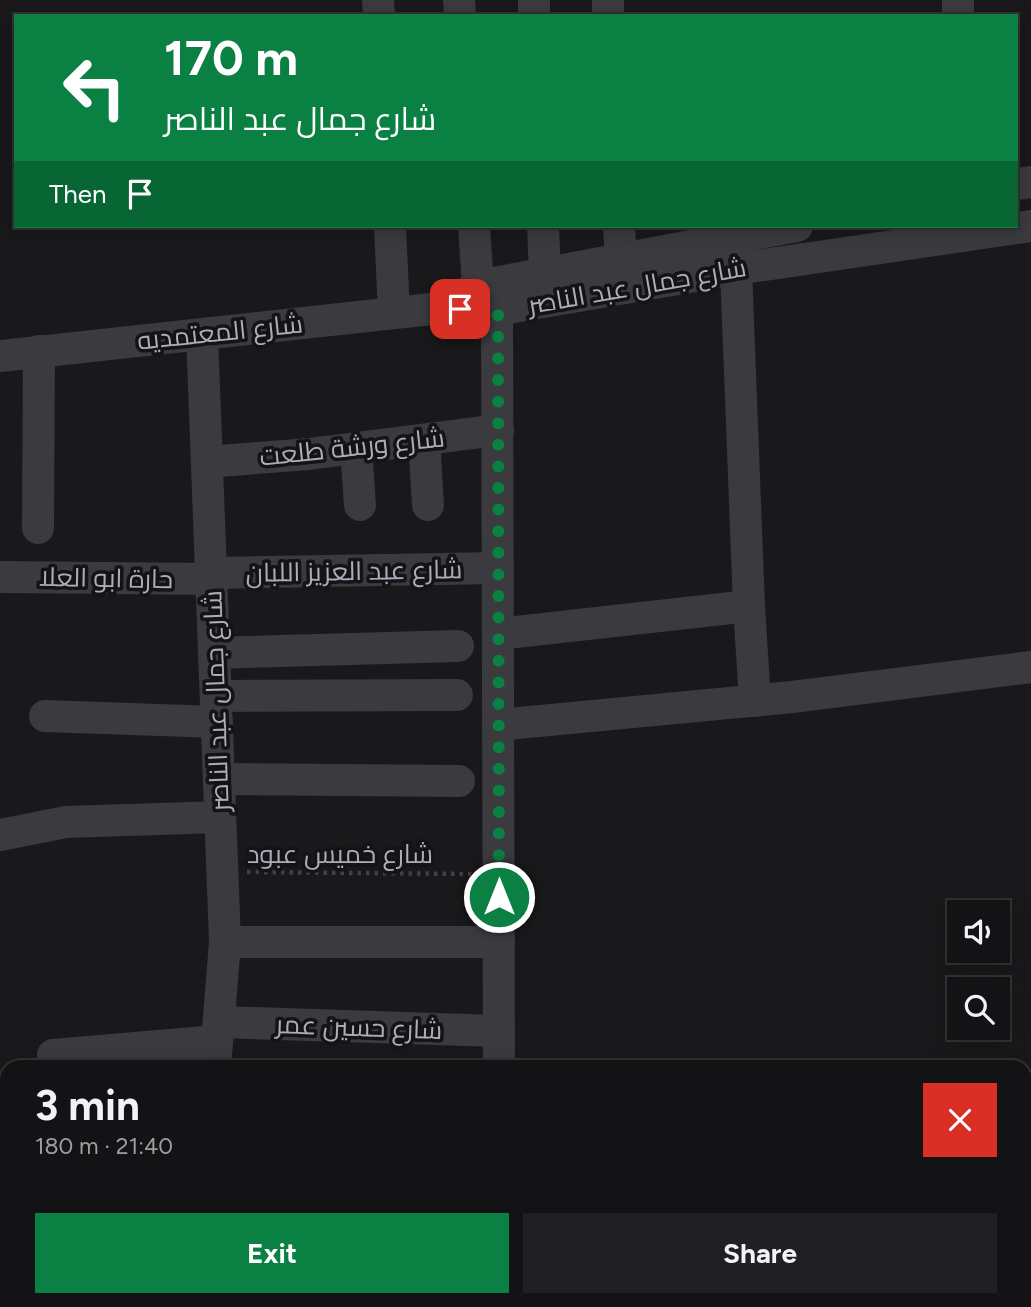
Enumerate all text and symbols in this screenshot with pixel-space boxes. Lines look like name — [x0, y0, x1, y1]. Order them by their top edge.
text: 170 m — [164, 28, 298, 87]
icon: left — [49, 42, 140, 133]
text: شارع جمال عبد الناصر — [164, 100, 436, 138]
icon: arrive — [121, 175, 159, 213]
text: Then — [49, 178, 107, 210]
street label: شارع جمال عبد الناصر — [523, 251, 749, 322]
pin — [430, 279, 490, 339]
icon: arrive — [441, 290, 479, 328]
street label: شارع المعتمديه — [136, 307, 304, 358]
street label: شارع ورشة طلعت — [258, 421, 446, 474]
street label: شارع عبد العزيز اللبان — [245, 553, 463, 590]
street label: حارة ابو العلا — [39, 561, 173, 595]
street label: شارع جمال عبد الناصر — [196, 590, 237, 814]
street label: شارع خميس عبود — [247, 838, 433, 871]
position arrow — [462, 860, 536, 934]
map controls — [947, 900, 1010, 1040]
button: sound — [947, 900, 1010, 963]
button: search — [947, 977, 1010, 1040]
street label: شارع حسين عمر — [273, 1008, 443, 1047]
text: 3 min — [35, 1080, 140, 1131]
button: close — [923, 1083, 997, 1157]
text: 180 m · 21:40 — [35, 1132, 173, 1160]
button: Exit — [35, 1213, 509, 1293]
button: Share — [523, 1213, 997, 1293]

